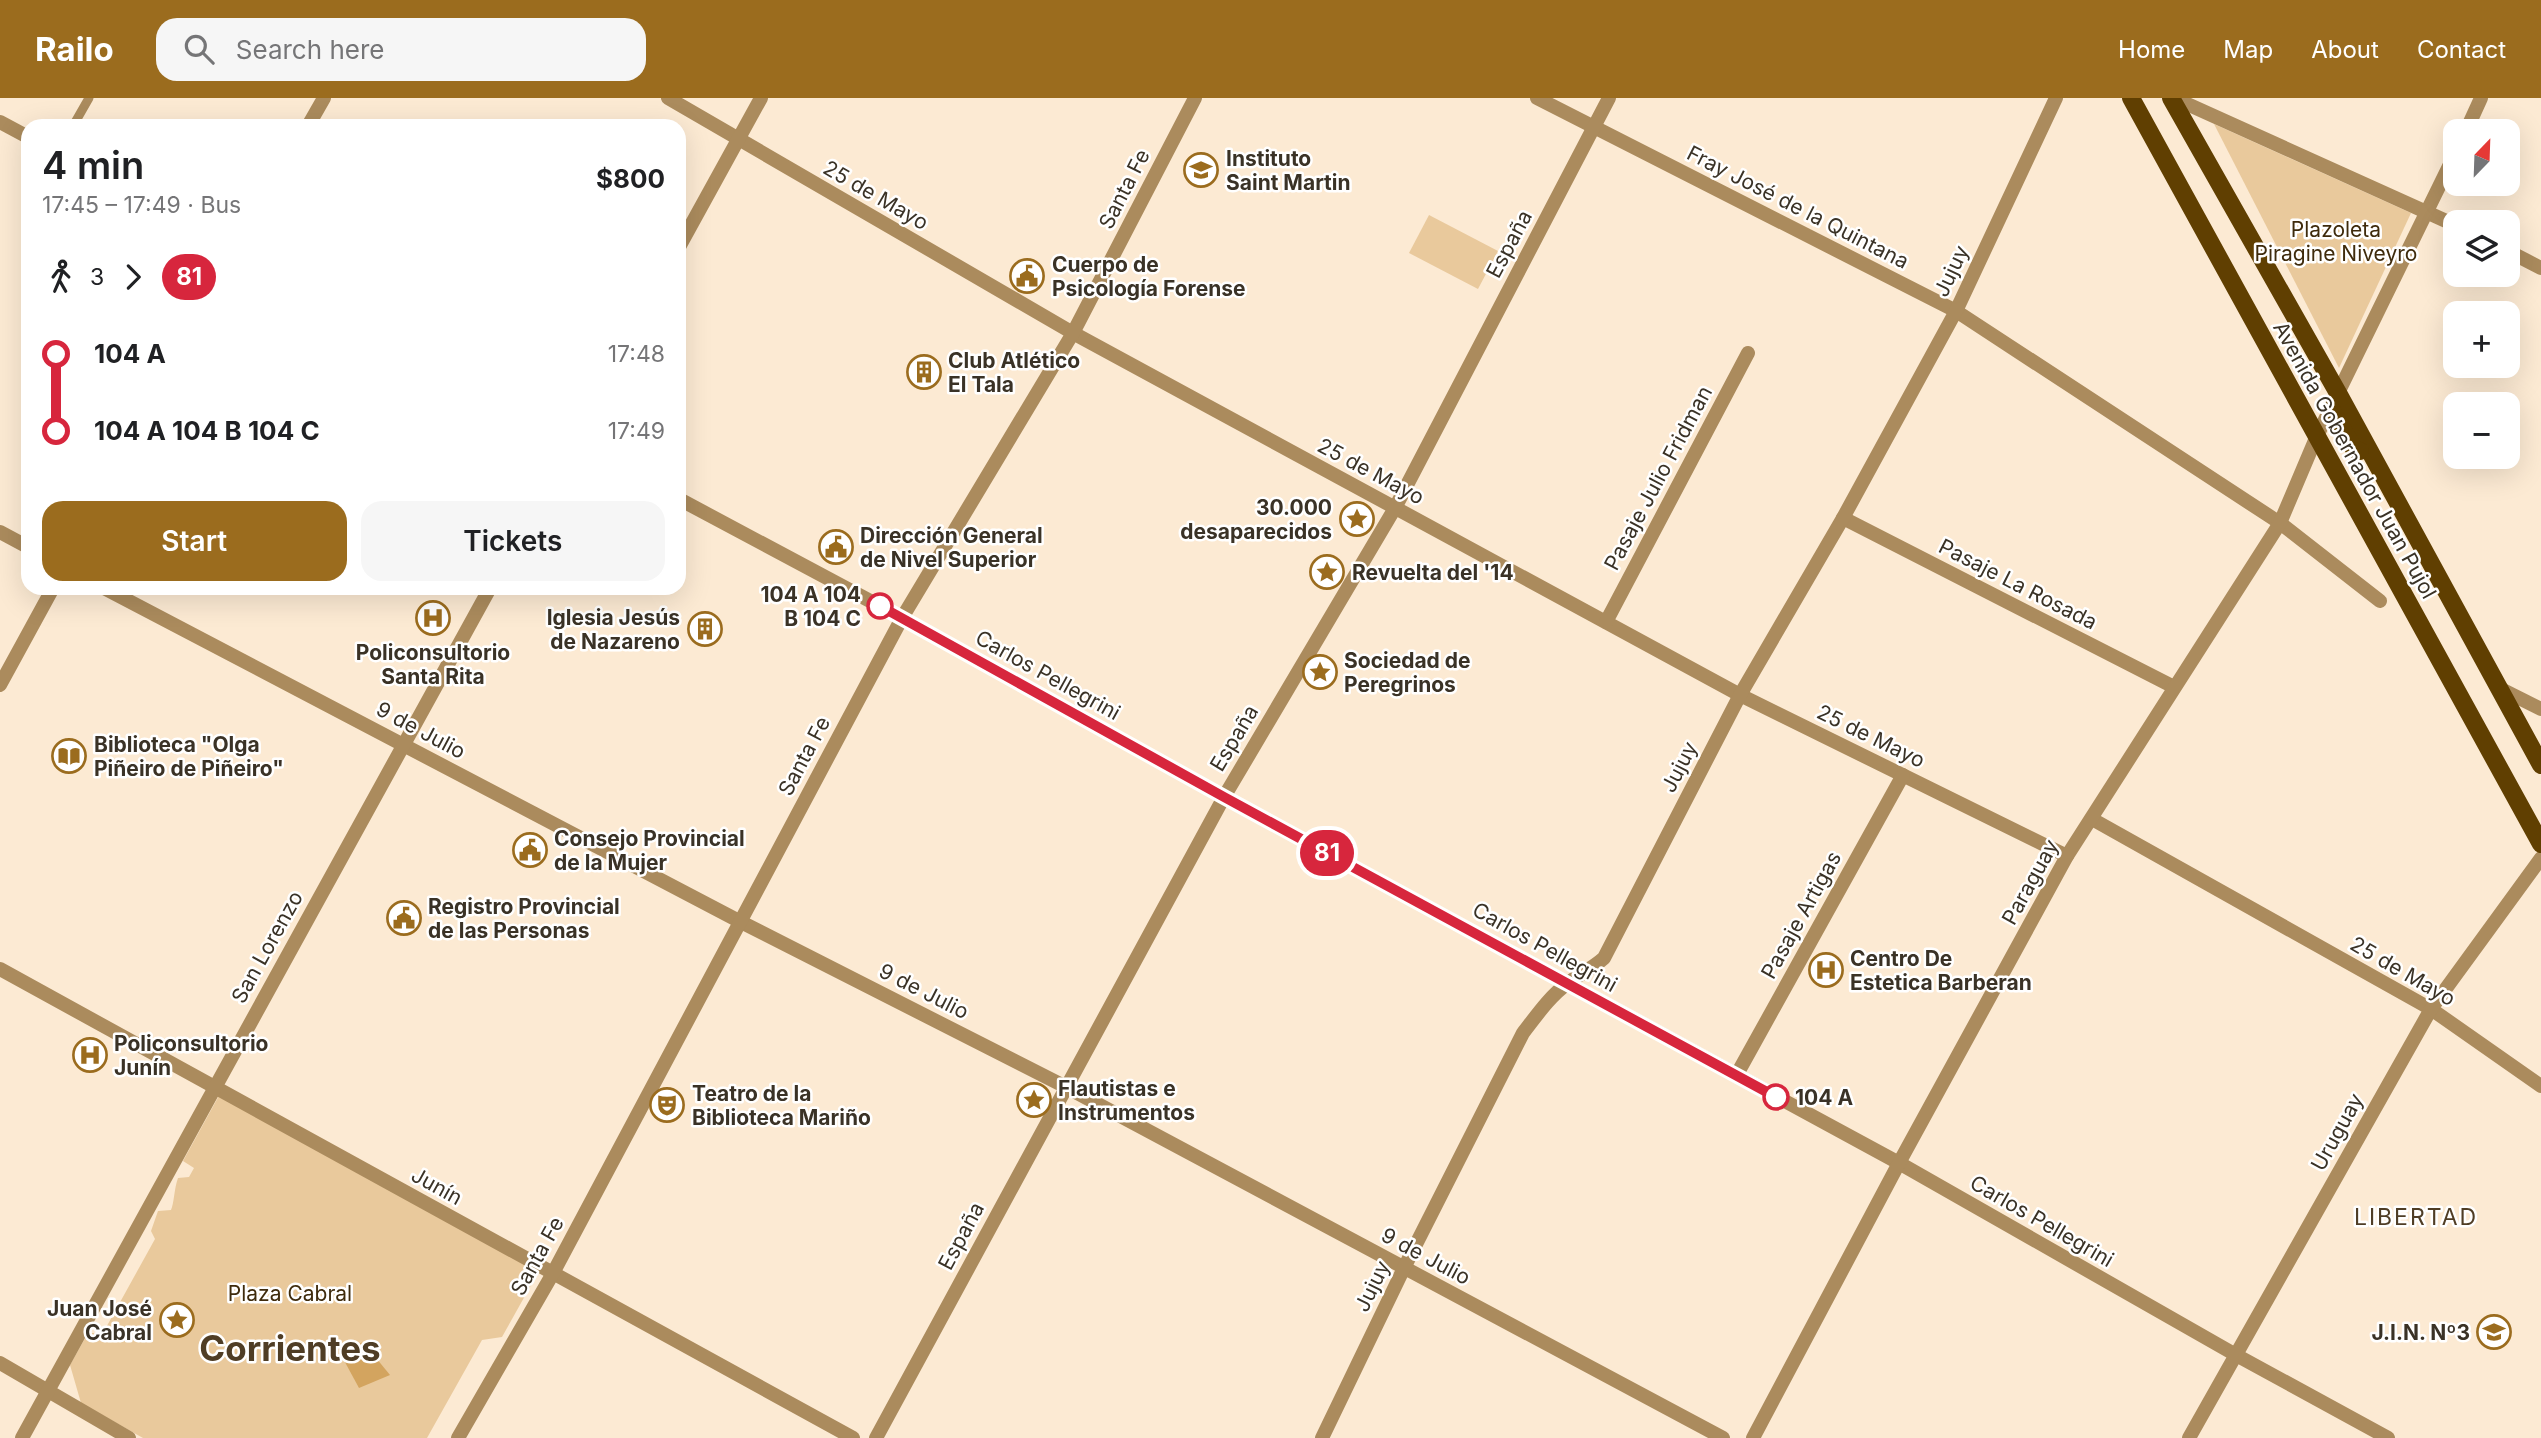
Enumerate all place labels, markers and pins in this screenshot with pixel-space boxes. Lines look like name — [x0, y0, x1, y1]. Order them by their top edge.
place label: Instituto Saint Martin — [1226, 146, 1351, 195]
school or university icon: Instituto Saint Martin — [1182, 151, 1220, 189]
place label: Cuerpo de Psicología Forense — [1052, 252, 1245, 301]
public building icon: Cuerpo de Psicología Forense — [1008, 257, 1046, 295]
place label: Club Atlético El Tala — [948, 348, 1080, 397]
building icon: Club Atlético El Tala — [905, 353, 943, 391]
place label: 30.000 desaparecidos — [1180, 495, 1332, 544]
place icon: 30.000 desaparecidos — [1338, 500, 1376, 538]
place label: Dirección General de Nivel Superior — [860, 523, 1043, 572]
public building icon: Dirección General de Nivel Superior — [817, 528, 855, 566]
place icon: Revuelta del '14 — [1308, 553, 1346, 591]
place label: Revuelta del '14 — [1352, 560, 1514, 585]
place label: 104 A 104 B 104 C — [761, 582, 861, 631]
marker: 104 A 104 B 104 C — [867, 593, 893, 619]
hospital icon: Policonsultorio Santa Rita — [414, 599, 452, 637]
place label: Iglesia Jesús de Nazareno — [547, 605, 680, 654]
building icon: Iglesia Jesús de Nazareno — [686, 610, 724, 648]
place label: Policonsultorio Santa Rita — [356, 640, 510, 689]
place label: Sociedad de Peregrinos — [1344, 648, 1471, 697]
place icon: Sociedad de Peregrinos — [1301, 653, 1339, 691]
place label: Biblioteca "Olga Piñeiro de Piñeiro" — [94, 732, 284, 781]
library icon: Biblioteca "Olga Piñeiro de Piñeiro" — [50, 737, 88, 775]
place label: Consejo Provincial de la Mujer — [554, 826, 745, 875]
public building icon: Consejo Provincial de la Mujer — [511, 831, 549, 869]
place label: Registro Provincial de las Personas — [428, 894, 620, 943]
public building icon: Registro Provincial de las Personas — [385, 899, 423, 937]
place label: Centro De Estetica Barberan — [1850, 946, 2032, 995]
hospital icon: Centro De Estetica Barberan — [1807, 951, 1845, 989]
place label: Policonsultorio Junín — [114, 1031, 269, 1080]
hospital icon: Policonsultorio Junín — [71, 1036, 109, 1074]
place label: Flautistas e Instrumentos — [1058, 1076, 1195, 1125]
place label: Teatro de la Biblioteca Mariño — [692, 1081, 871, 1130]
place icon: Flautistas e Instrumentos — [1015, 1081, 1053, 1119]
marker: 104 A — [1763, 1084, 1789, 1110]
place label: 104 A — [1795, 1085, 1853, 1110]
theatre icon: Teatro de la Biblioteca Mariño — [648, 1086, 686, 1124]
place label: Juan José Cabral — [47, 1296, 152, 1345]
place icon: Juan José Cabral — [158, 1301, 196, 1339]
school or university icon: J.I.N. Nº3 — [2475, 1313, 2513, 1351]
place label: J.I.N. Nº3 — [2371, 1320, 2470, 1345]

